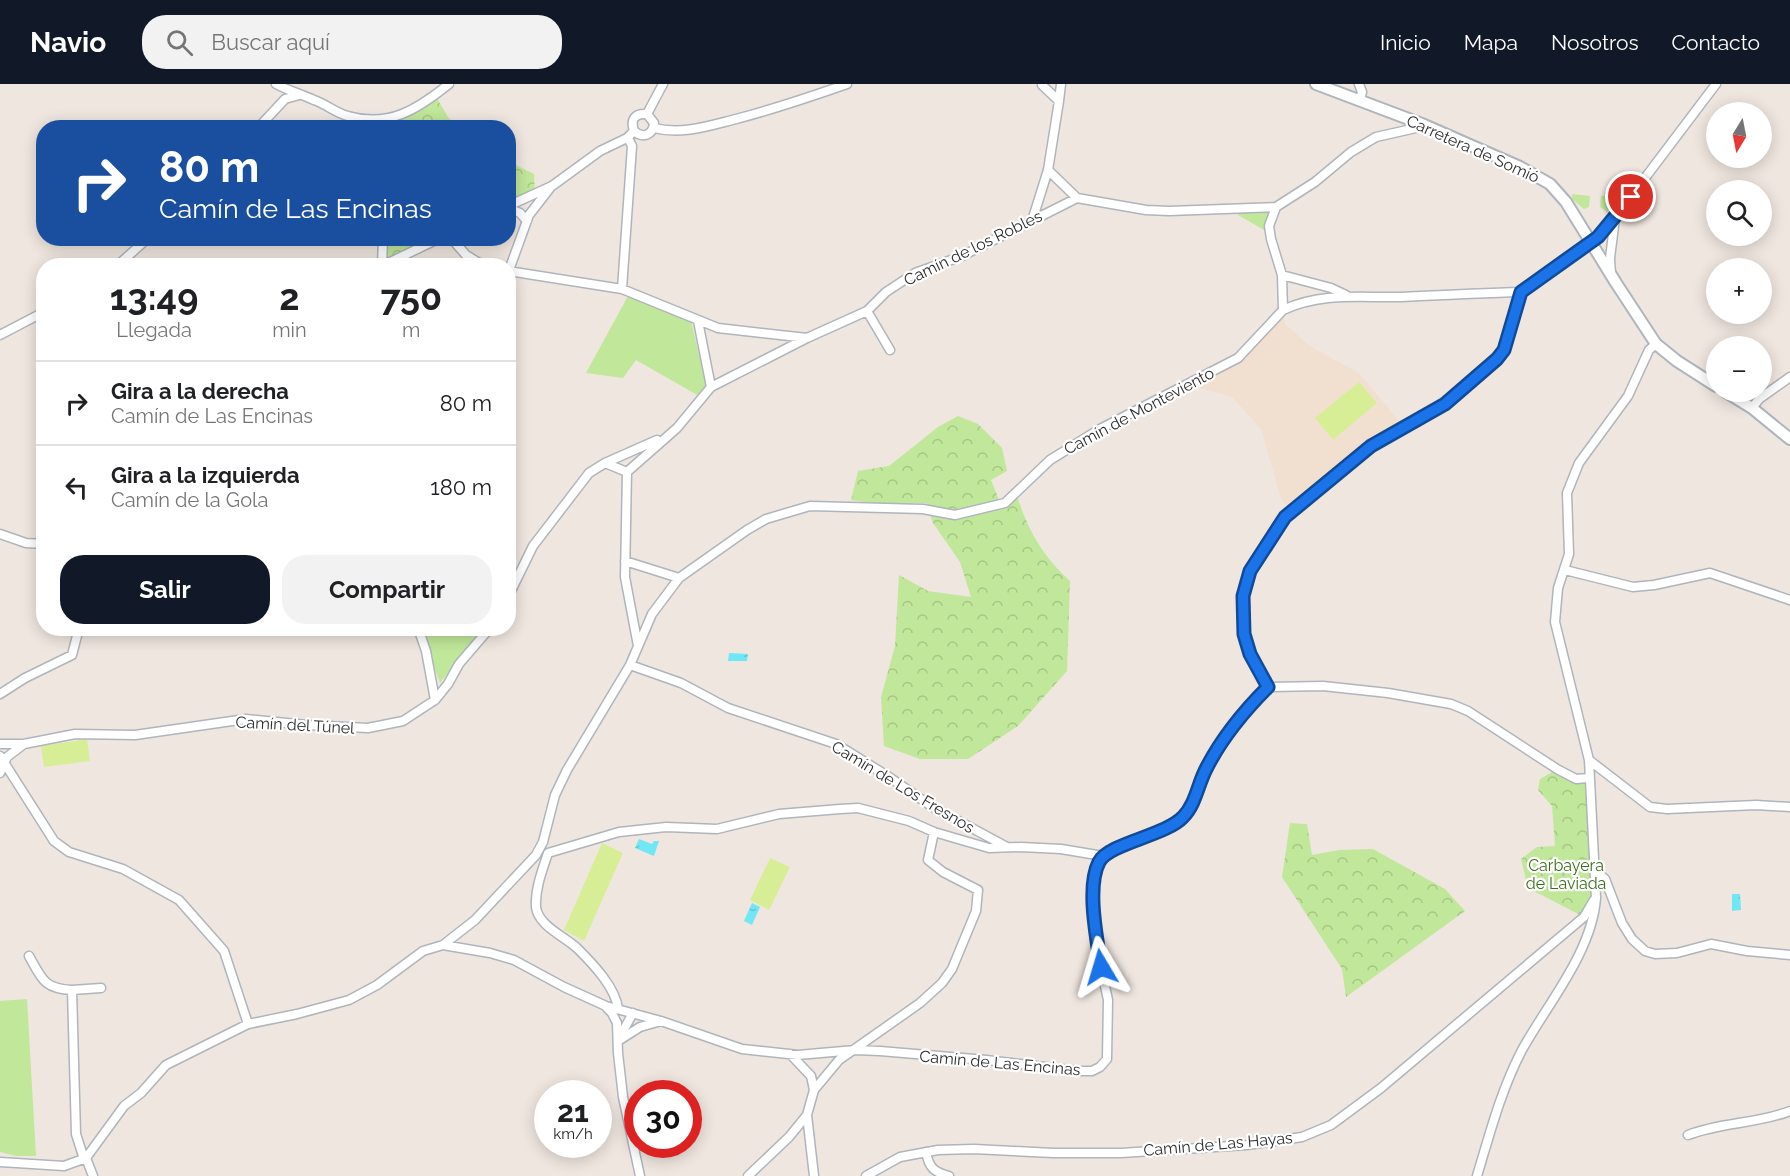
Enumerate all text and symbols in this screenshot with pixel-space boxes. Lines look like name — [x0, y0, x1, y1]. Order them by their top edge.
search box — [142, 15, 562, 69]
text: Navio — [30, 26, 106, 59]
icon: search — [163, 26, 196, 59]
text: Buscar aquí — [211, 29, 330, 55]
text: Inicio — [1380, 30, 1431, 55]
text: Mapa — [1464, 30, 1518, 55]
text: Nosotros — [1551, 30, 1639, 55]
text: Contacto — [1672, 30, 1760, 55]
north arrow — [1706, 102, 1772, 168]
map controls — [1706, 102, 1772, 402]
street label: Carretera de Somió — [1404, 111, 1542, 187]
text: 80 m — [159, 143, 259, 192]
icon: right — [60, 144, 138, 222]
pin — [1605, 171, 1656, 222]
icon: arrive — [1614, 180, 1647, 213]
button: search — [1706, 180, 1772, 246]
text: Camín de Las Encinas — [159, 193, 432, 224]
street label: Camín de los Robles — [901, 206, 1045, 290]
button: + — [1706, 258, 1772, 324]
text: 13:49 — [110, 276, 198, 318]
text: 2 — [279, 276, 300, 318]
text: 750 — [380, 276, 442, 318]
text: Llegada — [116, 318, 192, 342]
text: min — [272, 318, 307, 342]
text: m — [402, 318, 420, 342]
button: − — [1706, 336, 1772, 402]
street label: Camín de Monteviento — [1061, 363, 1217, 459]
text: Gira a la derecha — [111, 378, 289, 404]
icon: right — [60, 387, 93, 420]
text: 80 m — [440, 390, 492, 416]
text: Camín de Las Encinas — [111, 404, 313, 428]
text: Gira a la izquierda — [111, 462, 300, 488]
icon: left — [60, 471, 93, 504]
text: 180 m — [430, 474, 492, 500]
text: Camín de la Gola — [111, 488, 268, 512]
button: Salir — [60, 555, 270, 624]
button: Compartir — [282, 555, 492, 624]
street label: Camín del Túnel — [235, 712, 356, 738]
street label: Camín de Los Fresnos — [828, 737, 978, 837]
park label: Carbayera de Laviada — [1526, 856, 1606, 893]
position arrow — [1069, 935, 1133, 999]
street label: Camín de Las Encinas — [919, 1046, 1082, 1080]
speed limit sign: 30 — [624, 1080, 702, 1158]
text: 21 — [557, 1094, 589, 1129]
text: km/h — [553, 1125, 593, 1143]
street label: Camín de Las Hayas — [1143, 1128, 1294, 1160]

